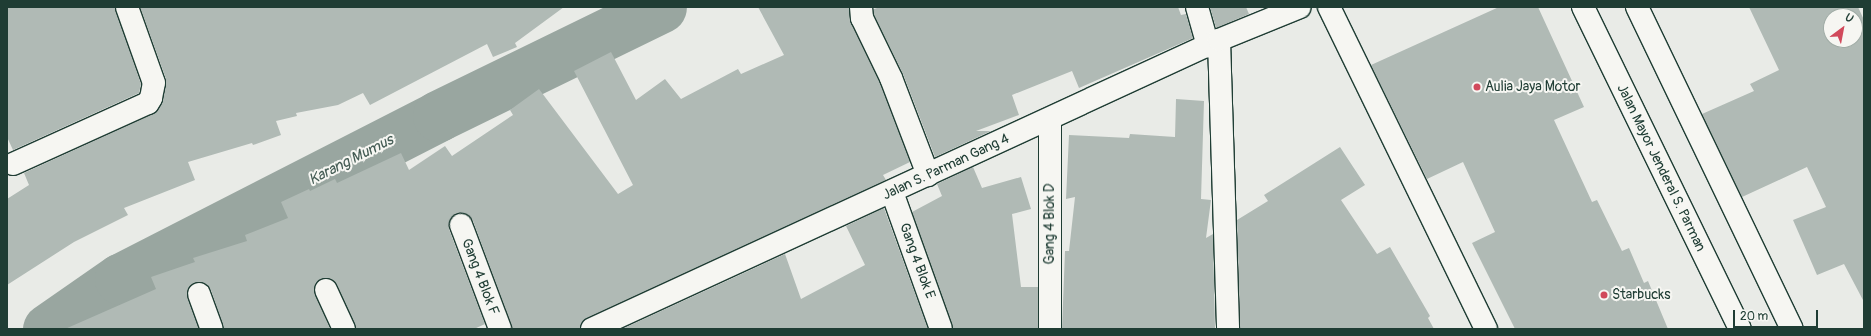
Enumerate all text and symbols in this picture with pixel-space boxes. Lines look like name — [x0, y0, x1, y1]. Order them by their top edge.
north arrow — [1823, 8, 1863, 48]
text: U — [1843, 11, 1856, 26]
place label: Aulia Jaya Motor — [1485, 79, 1580, 95]
marker: Aulia Jaya Motor — [1472, 82, 1482, 92]
street label: Jalan Mayor Jenderal S. Parman — [1613, 82, 1709, 254]
street label: Jalan S. Parman Gang 4 — [880, 130, 1012, 204]
water label: Karang Mumus — [306, 131, 396, 189]
street label: Gang 4 Blok D — [1042, 184, 1058, 264]
street label: Gang 4 Blok E — [896, 221, 938, 301]
street label: Gang 4 Blok F — [458, 236, 502, 318]
place label: Starbucks — [1612, 287, 1670, 303]
marker: Starbucks — [1599, 290, 1609, 300]
scale bar — [1735, 302, 1820, 328]
text: 20 m — [1740, 309, 1768, 324]

